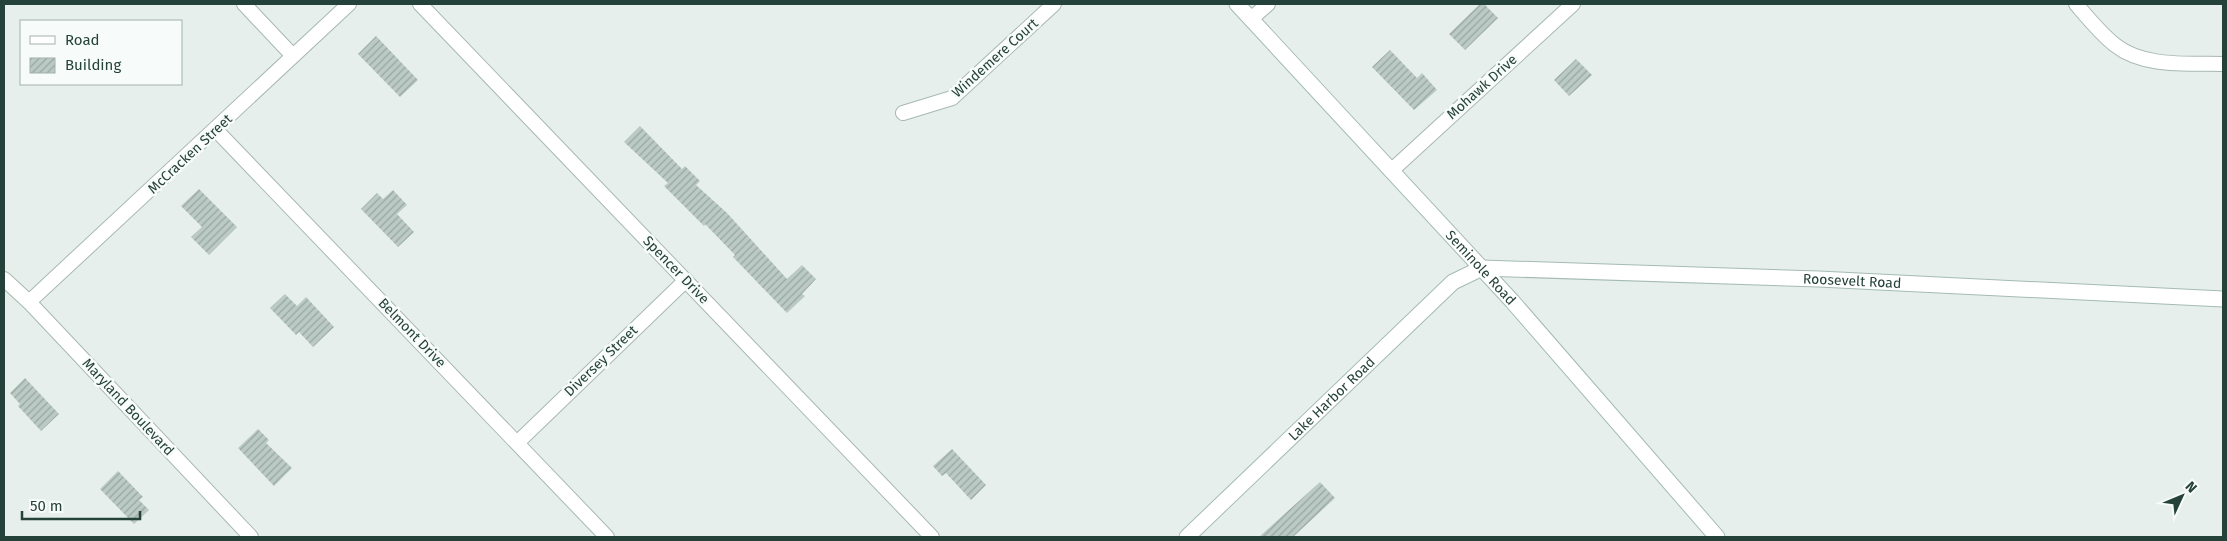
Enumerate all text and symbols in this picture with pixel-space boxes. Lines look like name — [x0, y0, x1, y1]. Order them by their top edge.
street label: Windemere Court — [948, 14, 1042, 101]
legend — [20, 20, 182, 85]
text: Road — [65, 31, 100, 49]
street label: Mohawk Drive — [1443, 51, 1521, 123]
text: Building — [65, 56, 121, 74]
street label: McCracken Street — [144, 110, 236, 197]
street label: Seminole Road — [1442, 227, 1520, 308]
street label: Spencer Drive — [639, 233, 713, 307]
street label: Roosevelt Road — [1803, 270, 1902, 292]
street label: Belmont Drive — [375, 295, 449, 371]
street label: Diversey Street — [561, 321, 642, 400]
street label: Lake Harbor Road — [1285, 353, 1378, 444]
street label: Maryland Boulevard — [79, 355, 177, 459]
north arrow — [2157, 471, 2207, 521]
text: N — [2182, 478, 2200, 497]
scale bar — [22, 488, 140, 520]
text: 50 m — [30, 497, 63, 515]

